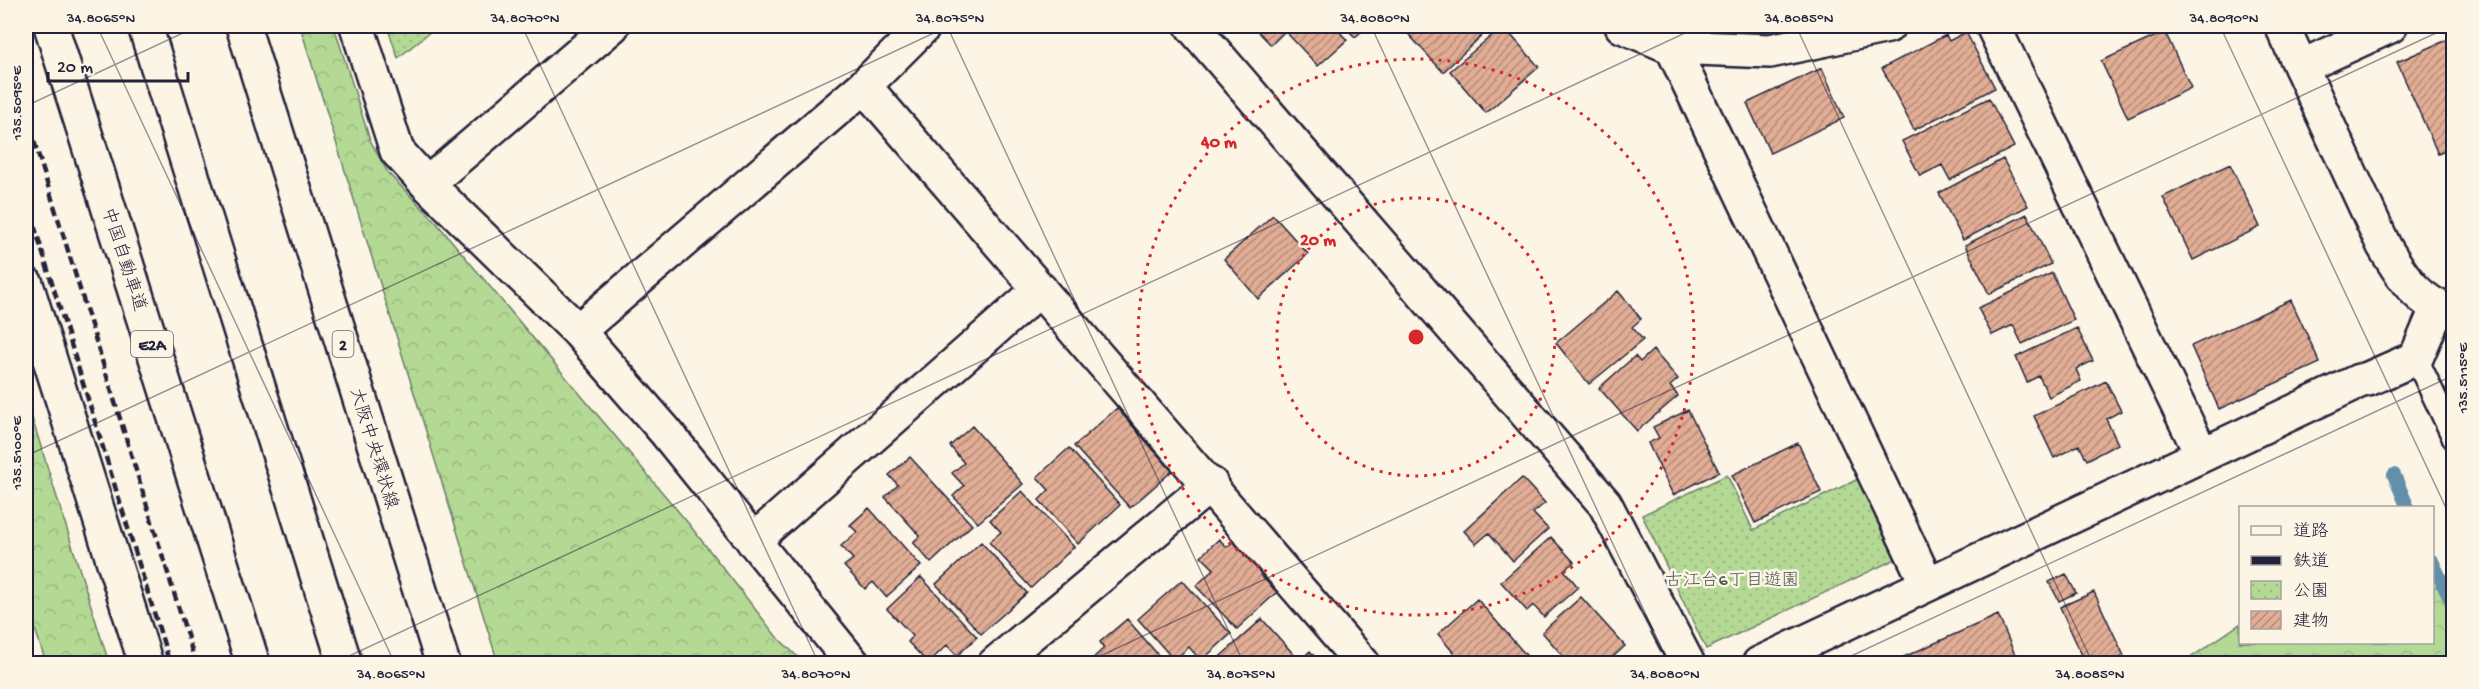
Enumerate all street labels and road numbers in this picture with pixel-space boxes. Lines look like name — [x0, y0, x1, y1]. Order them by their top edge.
street label: 中国自動車道 — [96, 205, 150, 314]
road number: E2A — [131, 331, 173, 357]
road number: 2 — [332, 331, 354, 357]
street label: 大阪中央環状線 — [344, 385, 402, 512]

